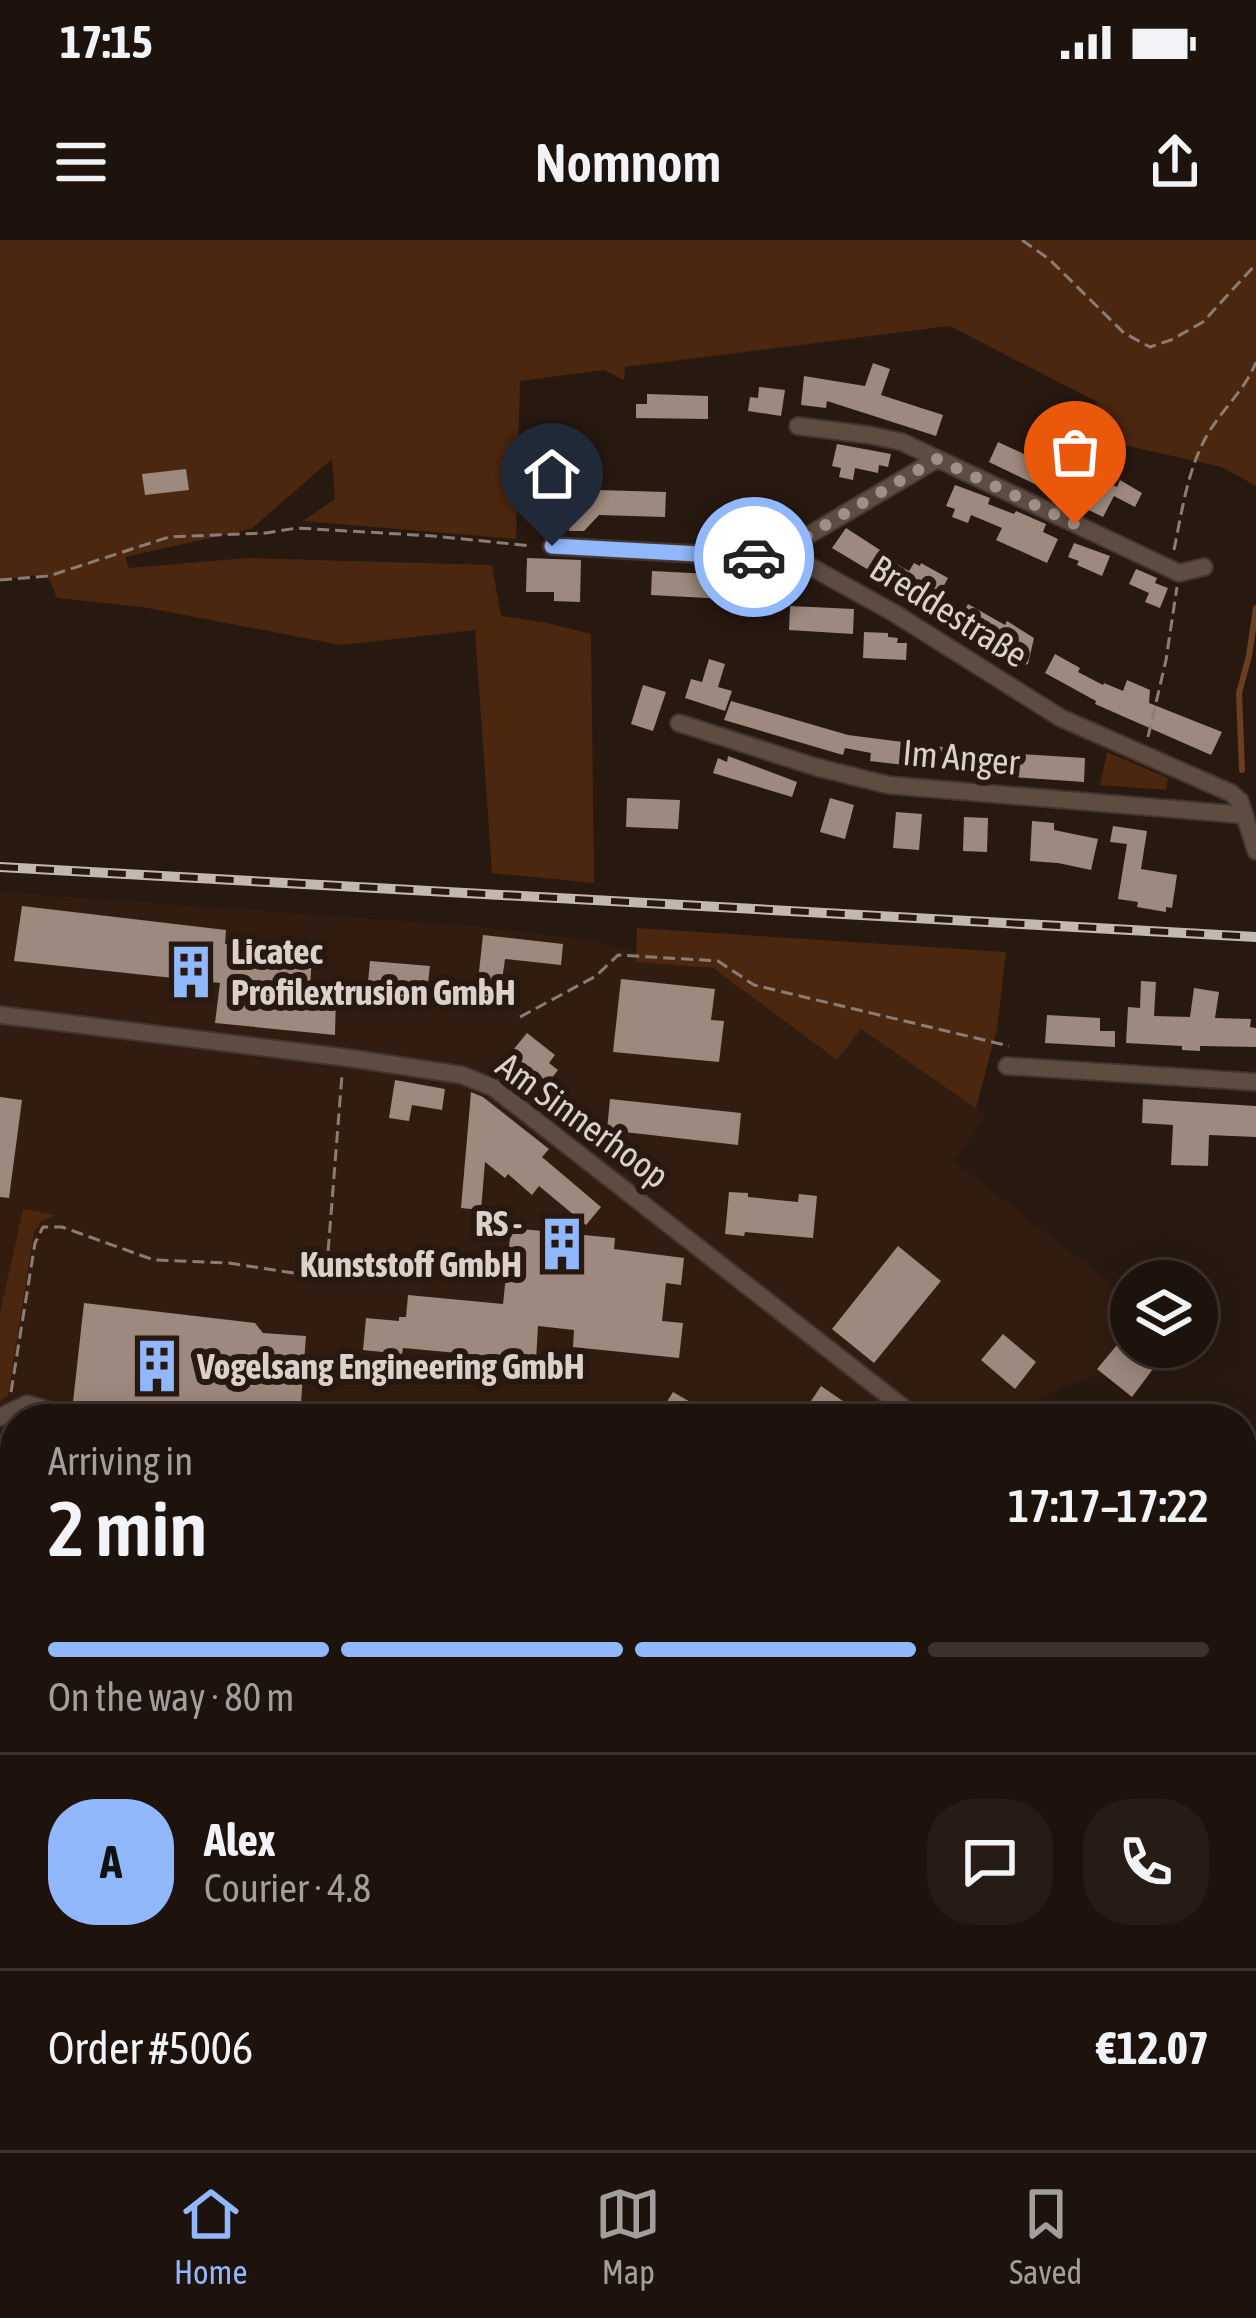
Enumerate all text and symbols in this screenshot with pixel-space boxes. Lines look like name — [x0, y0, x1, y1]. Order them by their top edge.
text: 17:15 — [60, 16, 153, 68]
icon: menu — [48, 129, 114, 195]
icon: share — [1142, 129, 1208, 195]
text: Nomnom — [535, 132, 721, 193]
pin — [1024, 401, 1126, 524]
icon: bag — [1042, 419, 1108, 485]
pin — [501, 423, 603, 546]
icon: home — [519, 441, 585, 507]
courier — [694, 497, 814, 617]
icon: car — [721, 524, 787, 590]
street label: Breddestraße — [863, 546, 1035, 676]
street label: Im Anger — [901, 731, 1022, 783]
place label: Licatec Profilextrusion GmbH — [231, 930, 516, 1013]
building icon: Licatec Profilextrusion GmbH — [162, 943, 220, 1001]
street label: Am Sinnerhoop — [489, 1044, 677, 1196]
place label: RS - Kunststoff GmbH — [300, 1202, 522, 1285]
building icon: RS - Kunststoff GmbH — [533, 1215, 591, 1273]
map controls — [1110, 1260, 1218, 1368]
button: layers — [1110, 1260, 1218, 1368]
building icon: Vogelsang Engineering GmbH — [128, 1337, 186, 1395]
place label: Vogelsang Engineering GmbH — [196, 1345, 585, 1387]
text: Arriving in — [48, 1439, 193, 1483]
text: 17:17–17:22 — [1008, 1480, 1209, 1532]
text: 2 min — [48, 1483, 207, 1573]
text: On the way · 80 m — [48, 1675, 294, 1719]
button: chat — [927, 1799, 1053, 1925]
button: phone — [1083, 1799, 1209, 1925]
text: Alex — [204, 1814, 276, 1866]
text: A — [100, 1836, 122, 1888]
text: Courier · 4.8 — [204, 1866, 371, 1910]
text: Order #5006 — [48, 2022, 253, 2074]
text: €12.07 — [1096, 2022, 1209, 2074]
tab: Home — [174, 2181, 247, 2291]
tab: Map — [595, 2181, 661, 2291]
tab: Saved — [1009, 2181, 1082, 2291]

